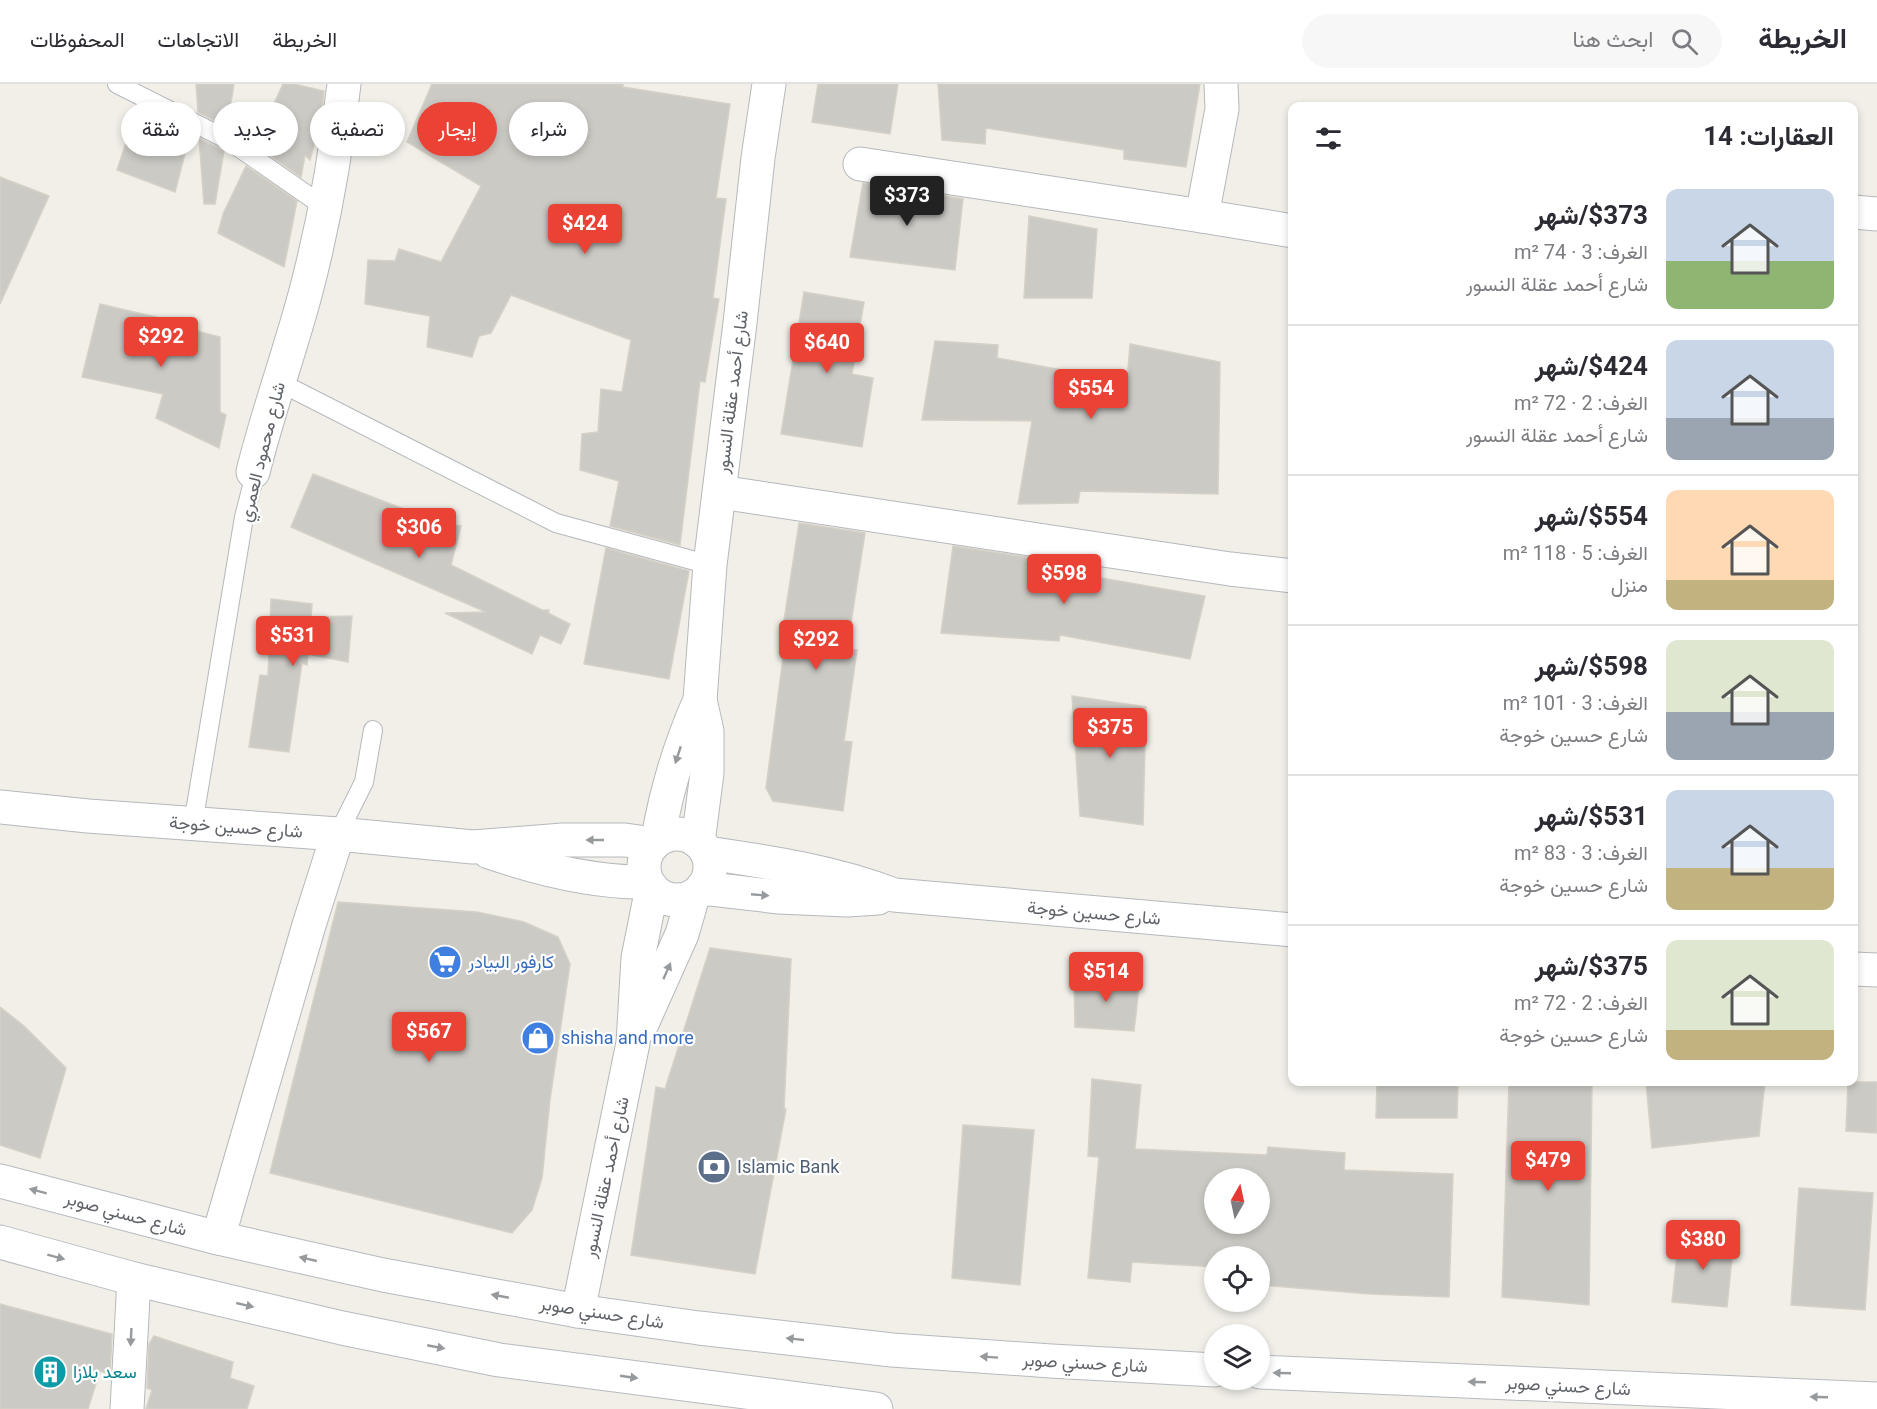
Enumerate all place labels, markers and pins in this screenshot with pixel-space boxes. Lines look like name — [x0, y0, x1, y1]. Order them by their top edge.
pin: $373 — [871, 176, 943, 227]
pin: $424 — [549, 204, 621, 255]
pin: $292 — [125, 317, 197, 368]
pin: $640 — [791, 323, 863, 374]
pin: $554 — [1055, 369, 1127, 420]
pin: $306 — [383, 508, 455, 559]
pin: $598 — [1028, 554, 1100, 605]
pin: $531 — [257, 616, 329, 667]
pin: $292 — [780, 620, 852, 671]
pin: $375 — [1074, 708, 1146, 759]
supermarket icon: كارفور البيادر — [427, 944, 463, 980]
place label: كارفور البيادر — [467, 951, 554, 973]
pin: $514 — [1070, 952, 1142, 1003]
pin: $567 — [393, 1012, 465, 1063]
shop icon: shisha and more — [520, 1020, 556, 1056]
place label: shisha and more — [561, 1027, 694, 1048]
pin: $479 — [1512, 1141, 1584, 1192]
bank icon: Islamic Bank — [696, 1149, 732, 1185]
place label: Islamic Bank — [737, 1156, 840, 1177]
pin: $380 — [1667, 1220, 1739, 1271]
building icon: سعد بلازا — [32, 1354, 68, 1390]
place label: سعد بلازا — [73, 1361, 137, 1383]

